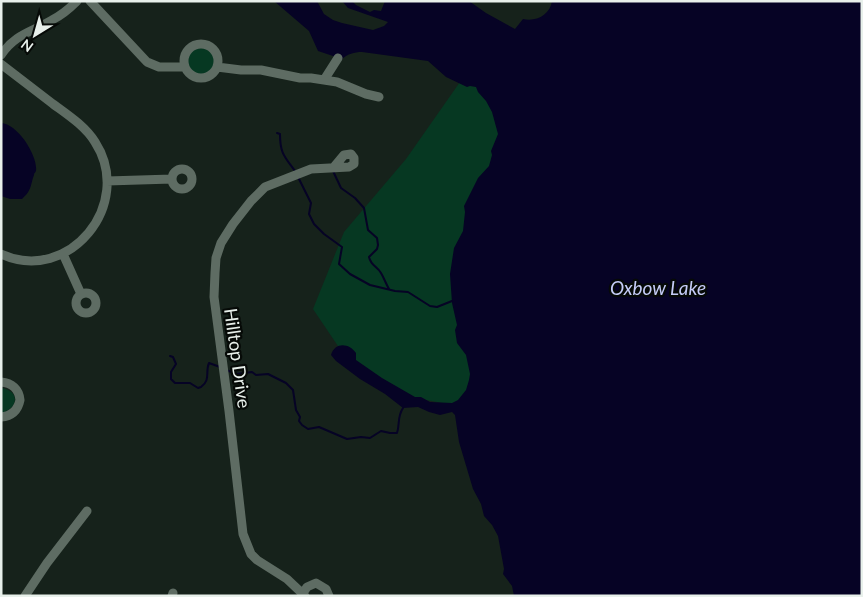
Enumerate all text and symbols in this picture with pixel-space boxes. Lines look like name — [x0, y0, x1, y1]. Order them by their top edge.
north arrow — [10, 10, 60, 60]
text: N — [17, 36, 36, 56]
water label: Oxbow Lake — [610, 276, 706, 299]
street label: Hilltop Drive — [220, 307, 256, 409]

